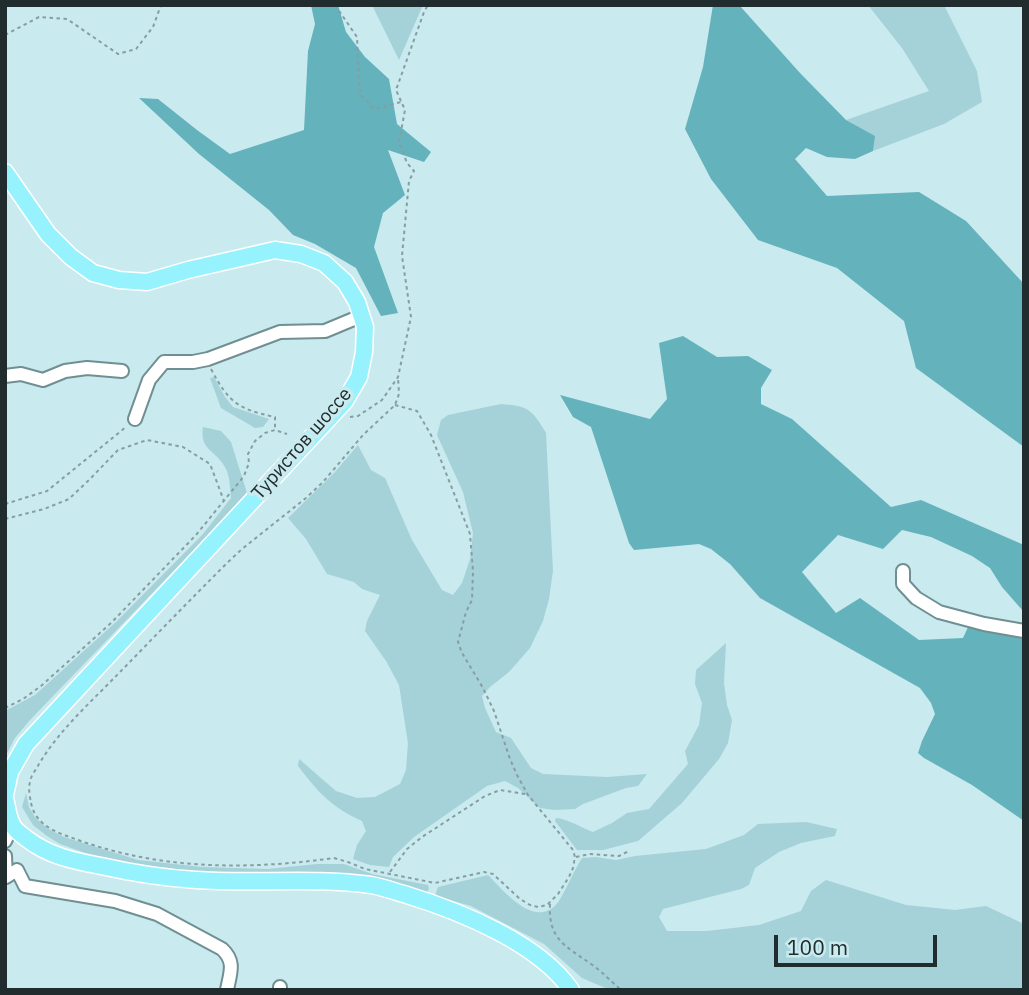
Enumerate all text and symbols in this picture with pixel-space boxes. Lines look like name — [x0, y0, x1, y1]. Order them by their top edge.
street label: Туристов шоссе — [247, 383, 357, 505]
scale bar — [777, 922, 940, 966]
text: 100 m — [787, 933, 848, 961]

